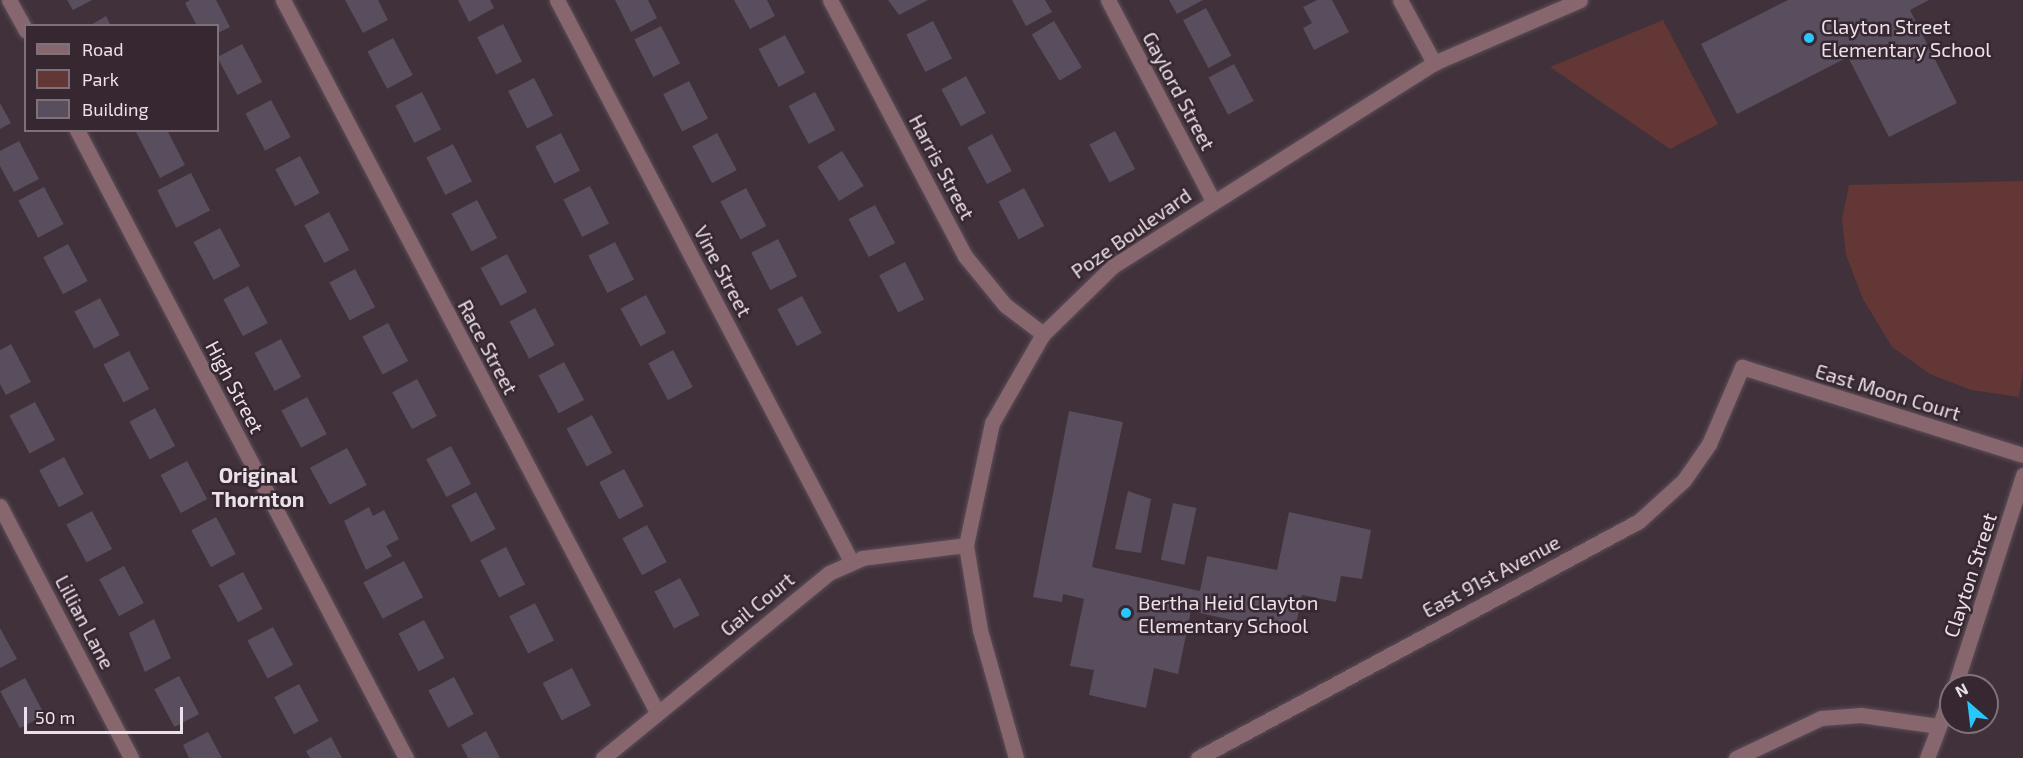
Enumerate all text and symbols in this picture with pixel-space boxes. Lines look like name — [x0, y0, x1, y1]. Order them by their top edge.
place label: Clayton Street Elementary School — [1821, 14, 1992, 61]
legend — [24, 24, 219, 132]
street label: Gaylord Street — [1138, 28, 1220, 154]
marker: Clayton Street Elementary School — [1802, 31, 1816, 45]
text: Road — [82, 38, 123, 60]
text: Park — [82, 68, 119, 90]
text: Building — [82, 98, 149, 120]
street label: Harris Street — [904, 110, 980, 224]
street label: Poze Boulevard — [1066, 183, 1196, 283]
street label: Vine Street — [689, 221, 757, 321]
street label: Race Street — [453, 296, 523, 398]
street label: High Street — [201, 337, 269, 437]
street label: East Moon Court — [1813, 359, 1963, 425]
district label: Original Thornton — [212, 462, 304, 512]
street label: Clayton Street — [1939, 510, 2001, 640]
street label: East 91st Avenue — [1418, 529, 1564, 623]
street label: Gail Court — [715, 567, 799, 641]
street label: Lillian Lane — [50, 571, 120, 673]
place label: Bertha Heid Clayton Elementary School — [1138, 590, 1318, 637]
marker: Bertha Heid Clayton Elementary School — [1119, 606, 1133, 620]
north arrow — [1939, 674, 1999, 734]
text: N — [1952, 678, 1971, 701]
scale bar — [27, 695, 186, 733]
text: 50 m — [35, 706, 75, 728]

